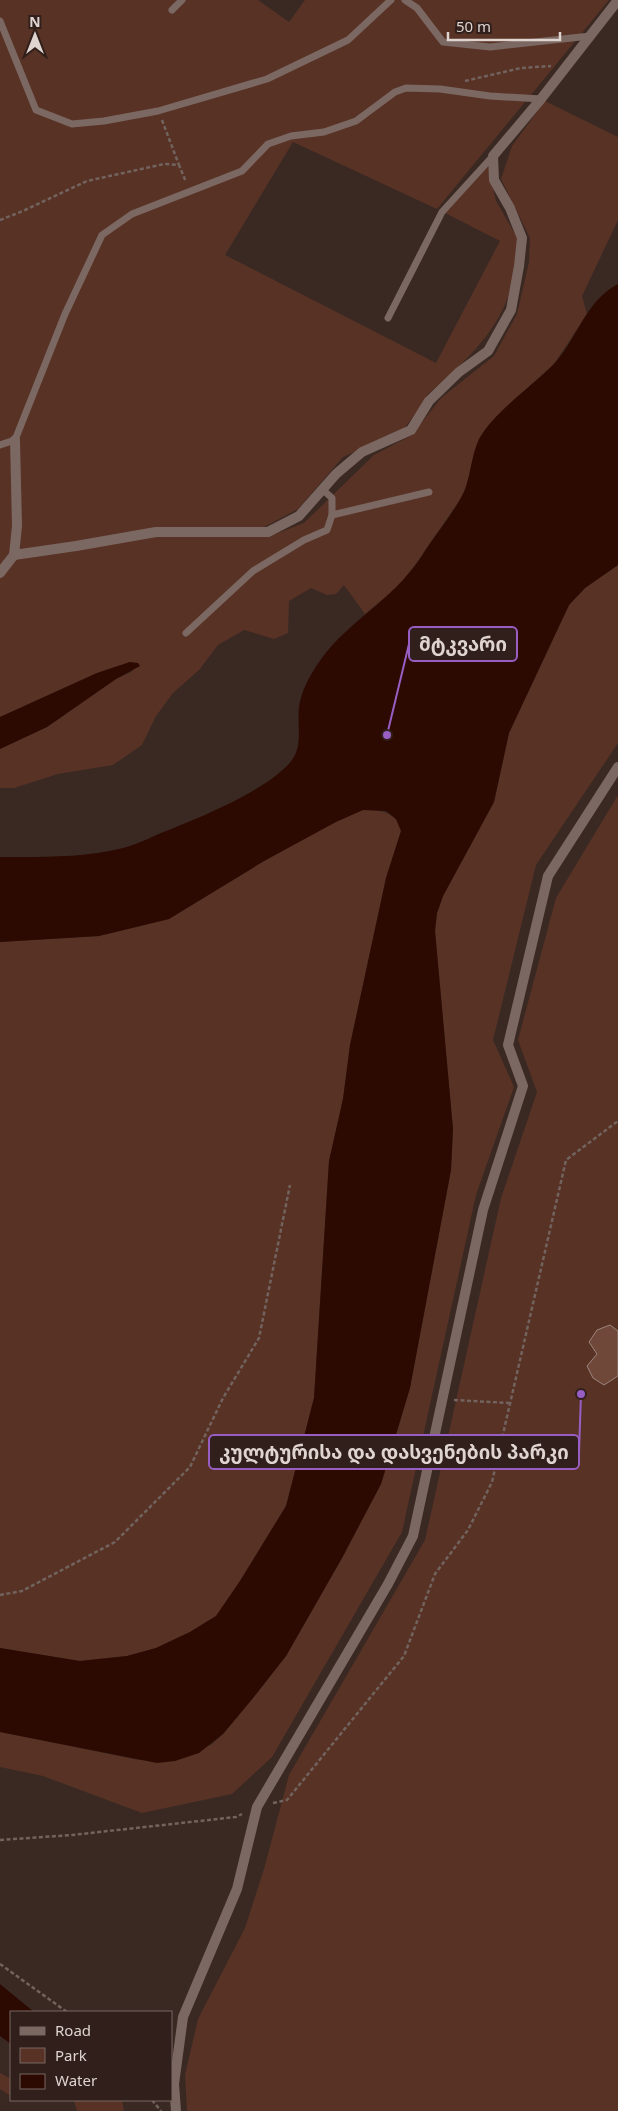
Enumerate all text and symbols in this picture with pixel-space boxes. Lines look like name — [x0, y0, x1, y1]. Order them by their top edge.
north arrow — [10, 10, 60, 60]
scale bar — [448, 10, 560, 42]
text: N — [29, 12, 41, 31]
text: 50 m — [456, 16, 491, 36]
callout: მტკვარი — [409, 627, 517, 661]
text: მტკვარი — [419, 631, 507, 657]
callout: კულტურისა და დასვენების პარკი — [209, 1435, 579, 1469]
text: კულტურისა და დასვენების პარკი — [219, 1439, 569, 1465]
legend — [10, 2011, 172, 2101]
text: Road — [55, 2020, 91, 2040]
text: Park — [55, 2045, 87, 2065]
text: Water — [55, 2070, 97, 2090]

